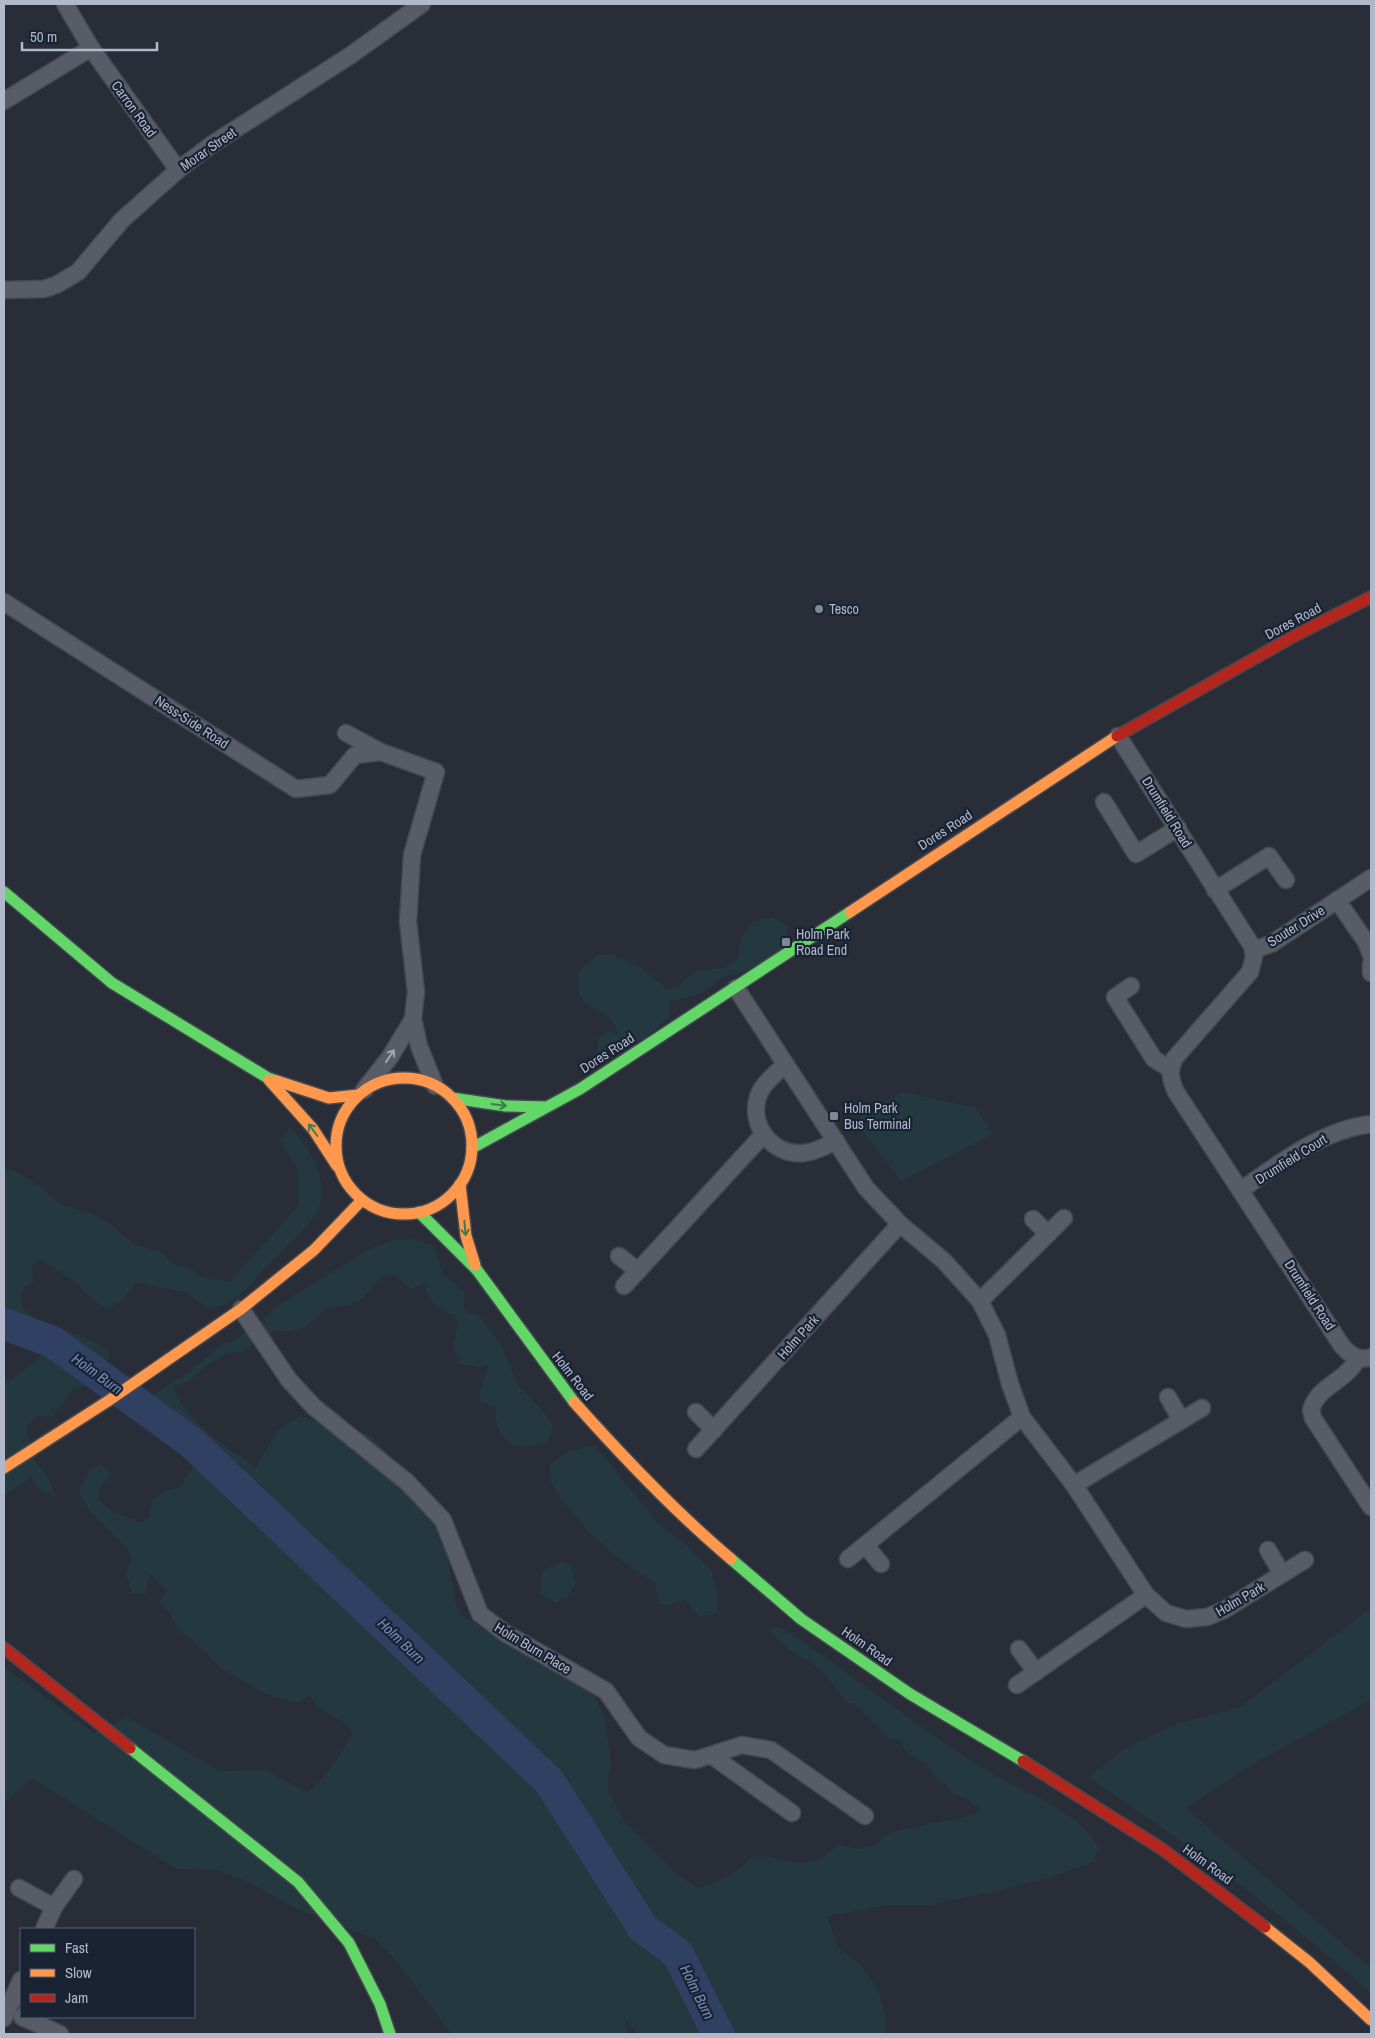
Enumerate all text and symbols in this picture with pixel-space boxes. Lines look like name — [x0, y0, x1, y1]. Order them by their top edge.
scale bar — [22, 20, 158, 52]
text: 50 m — [30, 26, 57, 47]
street label: Carron Road — [107, 77, 161, 141]
street label: Morar Street — [177, 123, 239, 175]
street label: Dores Road — [1262, 599, 1324, 643]
place label: Tesco — [829, 600, 859, 618]
marker: Tesco — [813, 603, 825, 615]
street label: Ness-Side Road — [152, 692, 232, 752]
street label: Drumfield Road — [1138, 773, 1196, 851]
street label: Dores Road — [914, 806, 976, 854]
street label: Souter Drive — [1264, 901, 1328, 951]
place label: Holm Park Road End — [796, 925, 850, 959]
marker: Holm Park Road End — [780, 936, 792, 948]
street label: Dores Road — [576, 1029, 638, 1077]
one-way arrow — [385, 1049, 395, 1063]
place label: Holm Park Bus Terminal — [844, 1099, 911, 1133]
one-way arrow — [491, 1100, 507, 1110]
marker: Holm Park Bus Terminal — [828, 1110, 840, 1122]
one-way arrow — [308, 1123, 318, 1137]
street label: Drumfield Court — [1252, 1130, 1330, 1188]
one-way arrow — [460, 1219, 470, 1235]
street label: Drumfield Road — [1281, 1256, 1339, 1334]
street label: Holm Park — [773, 1311, 823, 1363]
water label: Holm Burn — [68, 1348, 127, 1399]
street label: Holm Road — [548, 1348, 598, 1404]
street label: Holm Park — [1212, 1578, 1268, 1620]
water label: Holm Burn — [373, 1613, 430, 1668]
street label: Holm Burn Place — [491, 1618, 575, 1678]
street label: Holm Road — [838, 1622, 896, 1670]
street label: Holm Road — [1179, 1840, 1237, 1888]
legend — [20, 1928, 195, 2018]
text: Fast — [65, 1937, 89, 1958]
water label: Holm Burn — [675, 1961, 720, 2023]
text: Slow — [65, 1962, 92, 1983]
text: Jam — [65, 1987, 88, 2008]

